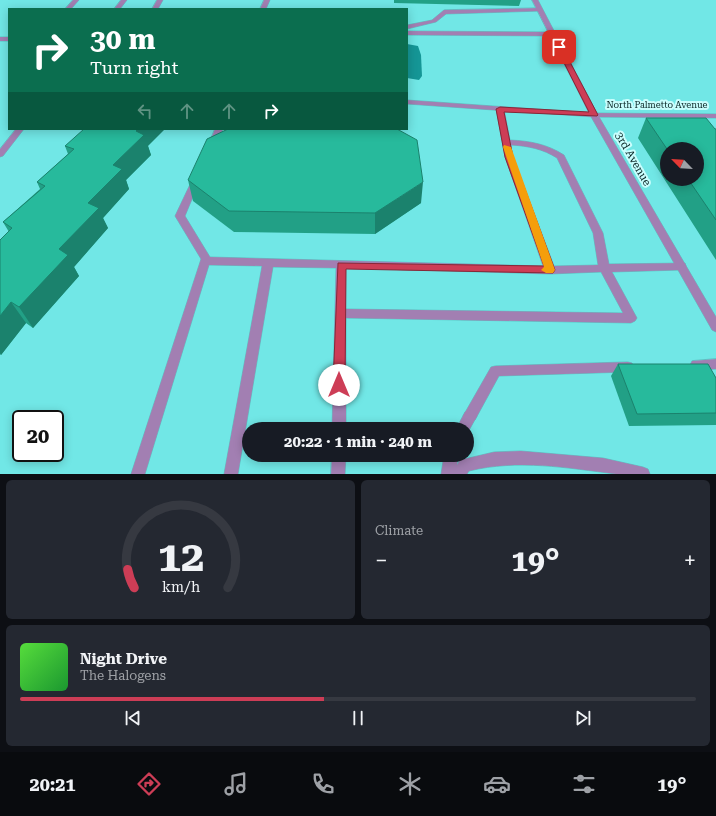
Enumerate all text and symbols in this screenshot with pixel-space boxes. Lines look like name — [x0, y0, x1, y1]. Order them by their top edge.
text: 30 m — [90, 23, 155, 56]
icon: right — [24, 24, 76, 76]
pin — [542, 30, 576, 64]
icon: arrive — [548, 36, 570, 58]
text: Turn right — [90, 57, 178, 78]
icon: left — [134, 100, 156, 122]
icon: ahead — [176, 100, 198, 122]
icon: ahead — [218, 100, 240, 122]
icon: right — [260, 100, 282, 122]
street label: North Palmetto Avenue — [606, 100, 708, 110]
street label: 3rd Avenue — [612, 130, 654, 188]
north arrow — [660, 142, 704, 186]
map controls — [660, 142, 704, 186]
position arrow — [318, 364, 360, 406]
speed limit sign: 20 — [12, 410, 64, 462]
text: 20:22 · 1 min · 240 m — [284, 433, 432, 451]
text: Climate — [375, 523, 423, 538]
text: 12 — [157, 531, 204, 580]
text: 19° — [511, 543, 560, 578]
text: − — [375, 548, 387, 573]
text: + — [684, 548, 696, 573]
text: km/h — [161, 578, 200, 594]
text: Night Drive — [80, 650, 167, 668]
text: The Halogens — [80, 668, 166, 683]
icon: previous — [122, 707, 144, 729]
icon: pause — [347, 707, 369, 729]
icon: next — [572, 707, 594, 729]
icon: directions — [135, 770, 163, 798]
icon: music — [222, 770, 250, 798]
icon: phone — [309, 770, 337, 798]
icon: climate — [396, 770, 424, 798]
icon: car — [483, 770, 511, 798]
icon: filters — [570, 770, 598, 798]
text: 20:21 — [30, 774, 76, 795]
text: 19° — [657, 774, 686, 795]

